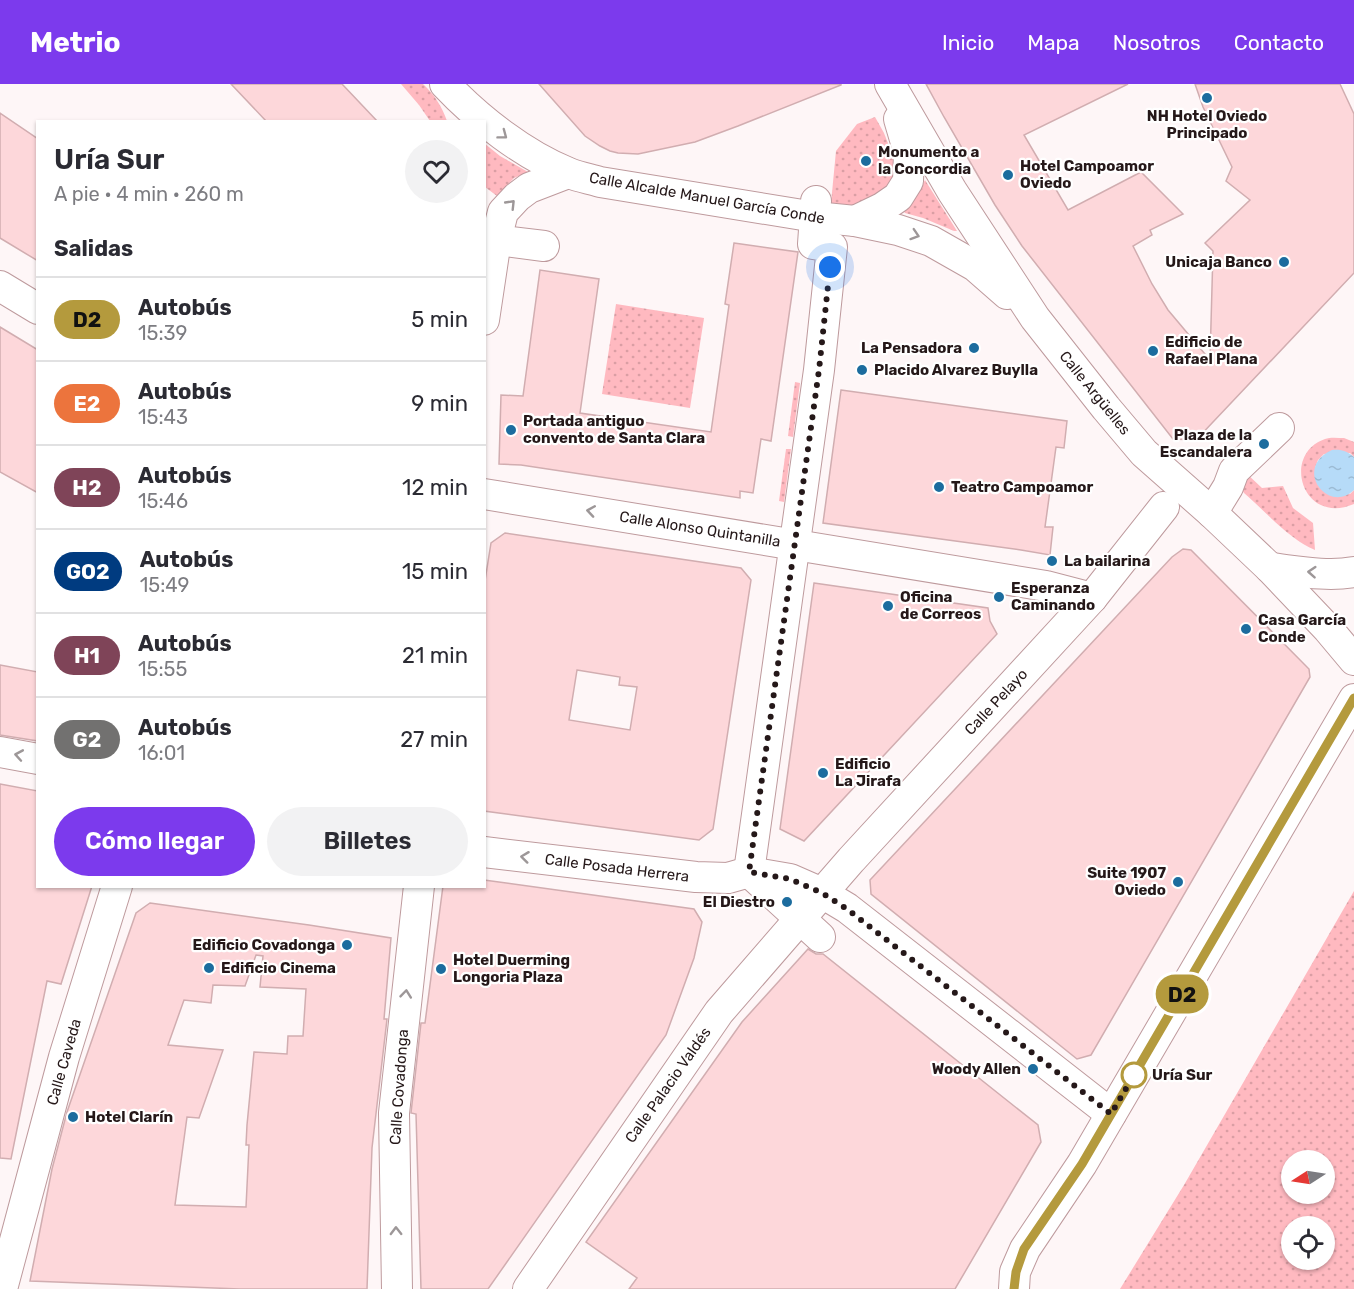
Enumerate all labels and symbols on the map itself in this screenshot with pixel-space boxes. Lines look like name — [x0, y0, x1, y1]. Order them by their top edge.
marker: NH Hotel Oviedo Principado — [1200, 91, 1214, 105]
place label: NH Hotel Oviedo Principado — [1147, 107, 1267, 142]
one-way arrow — [497, 127, 508, 138]
place label: Monumento a la Concordia — [878, 143, 979, 178]
marker: Monumento a la Concordia — [859, 154, 873, 168]
place label: Hotel Campoamor Oviedo — [1020, 157, 1154, 192]
street label: Calle Alcalde Manuel García Conde — [588, 168, 826, 228]
marker: Hotel Campoamor Oviedo — [1001, 168, 1015, 182]
one-way arrow — [504, 200, 515, 210]
one-way arrow — [909, 228, 920, 241]
your location — [815, 252, 845, 282]
place label: Unicaja Banco — [1165, 253, 1272, 271]
marker: Unicaja Banco — [1277, 255, 1291, 269]
place label: Edificio de Rafael Plana — [1165, 333, 1258, 368]
place label: La Pensadora — [861, 339, 962, 357]
marker: La Pensadora — [967, 341, 981, 355]
marker: Edificio de Rafael Plana — [1146, 344, 1160, 358]
street label: Calle Argüelles — [1056, 347, 1134, 439]
place label: Placido Alvarez Buylla — [874, 361, 1038, 379]
marker: Placido Alvarez Buylla — [855, 363, 869, 377]
place label: Portada antiguo convento de Santa Clara — [523, 412, 705, 447]
marker: Portada antiguo convento de Santa Clara — [504, 423, 518, 437]
place label: Plaza de la Escandalera — [1160, 426, 1252, 461]
marker: Plaza de la Escandalera — [1257, 437, 1271, 451]
place label: Teatro Campoamor — [951, 478, 1093, 496]
marker: Teatro Campoamor — [932, 480, 946, 494]
one-way arrow — [586, 506, 596, 518]
street label: Calle Alonso Quintanilla — [618, 507, 782, 551]
place label: La bailarina — [1064, 552, 1150, 570]
marker: La bailarina — [1045, 554, 1059, 568]
one-way arrow — [1308, 566, 1317, 579]
place label: Esperanza Caminando — [1011, 579, 1095, 614]
place label: Oficina de Correos — [900, 588, 981, 623]
marker: Esperanza Caminando — [992, 590, 1006, 604]
marker: Oficina de Correos — [881, 599, 895, 613]
place label: Casa García Conde — [1258, 611, 1346, 646]
marker: Casa García Conde — [1239, 622, 1253, 636]
street label: Calle Pelayo — [961, 665, 1031, 739]
one-way arrow — [14, 749, 24, 762]
place label: Edificio La Jirafa — [835, 755, 901, 790]
marker: Edificio La Jirafa — [816, 766, 830, 780]
street label: Calle Posada Herrera — [544, 850, 690, 886]
one-way arrow — [520, 851, 529, 863]
place label: Suite 1907 Oviedo — [1087, 864, 1166, 899]
marker: Suite 1907 Oviedo — [1171, 875, 1185, 889]
place label: El Diestro — [703, 893, 775, 911]
marker: El Diestro — [780, 895, 794, 909]
place label: Edificio Covadonga — [193, 936, 335, 954]
marker: Edificio Covadonga — [340, 938, 354, 952]
place label: Hotel Duerming Longoria Plaza — [453, 951, 570, 986]
place label: Edificio Cinema — [221, 959, 336, 977]
marker: Edificio Cinema — [202, 961, 216, 975]
marker: Hotel Duerming Longoria Plaza — [434, 962, 448, 976]
line badge: D2 — [1155, 974, 1209, 1014]
one-way arrow — [400, 990, 412, 999]
street label: Calle Caveda — [43, 1017, 85, 1107]
street label: Calle Palacio Valdés — [621, 1023, 715, 1146]
street label: Calle Covadonga — [386, 1028, 412, 1146]
place label: Woody Allen — [932, 1060, 1021, 1078]
marker: Woody Allen — [1026, 1062, 1040, 1076]
marker: Uría Sur — [1121, 1062, 1147, 1088]
place label: Uría Sur — [1152, 1066, 1213, 1084]
place label: Hotel Clarín — [85, 1108, 173, 1126]
marker: Hotel Clarín — [66, 1110, 80, 1124]
north arrow — [1281, 1150, 1335, 1204]
one-way arrow — [390, 1226, 403, 1235]

